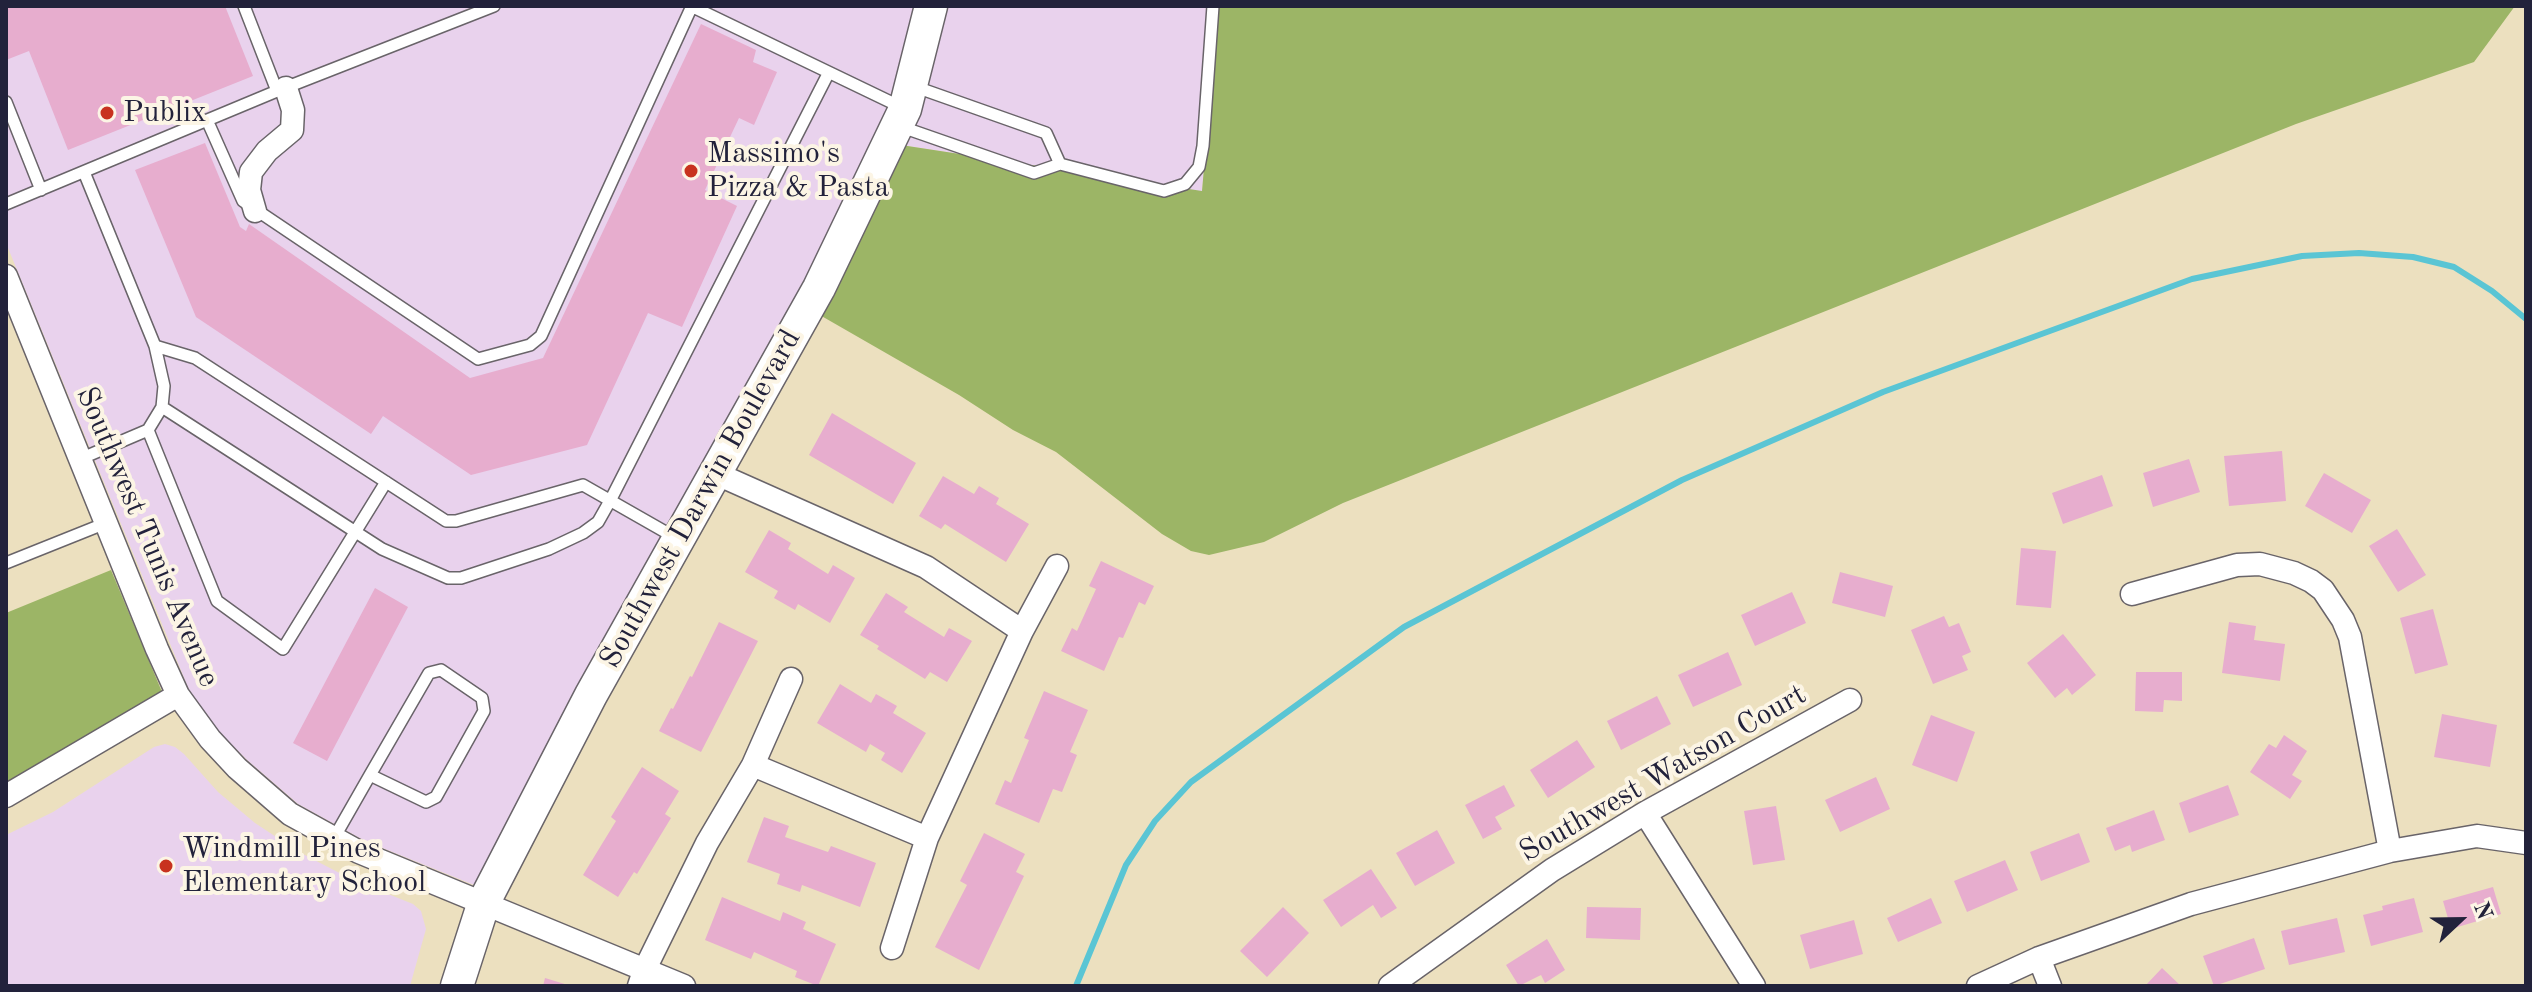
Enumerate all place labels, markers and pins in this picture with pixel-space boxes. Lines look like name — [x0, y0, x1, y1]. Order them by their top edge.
place label: Publix — [123, 95, 207, 131]
marker: Publix — [98, 104, 116, 122]
place label: Massimo's Pizza & Pasta — [707, 136, 889, 206]
marker: Massimo's Pizza & Pasta — [682, 162, 700, 180]
place label: Windmill Pines Elementary School — [182, 831, 426, 902]
marker: Windmill Pines Elementary School — [157, 857, 175, 875]

